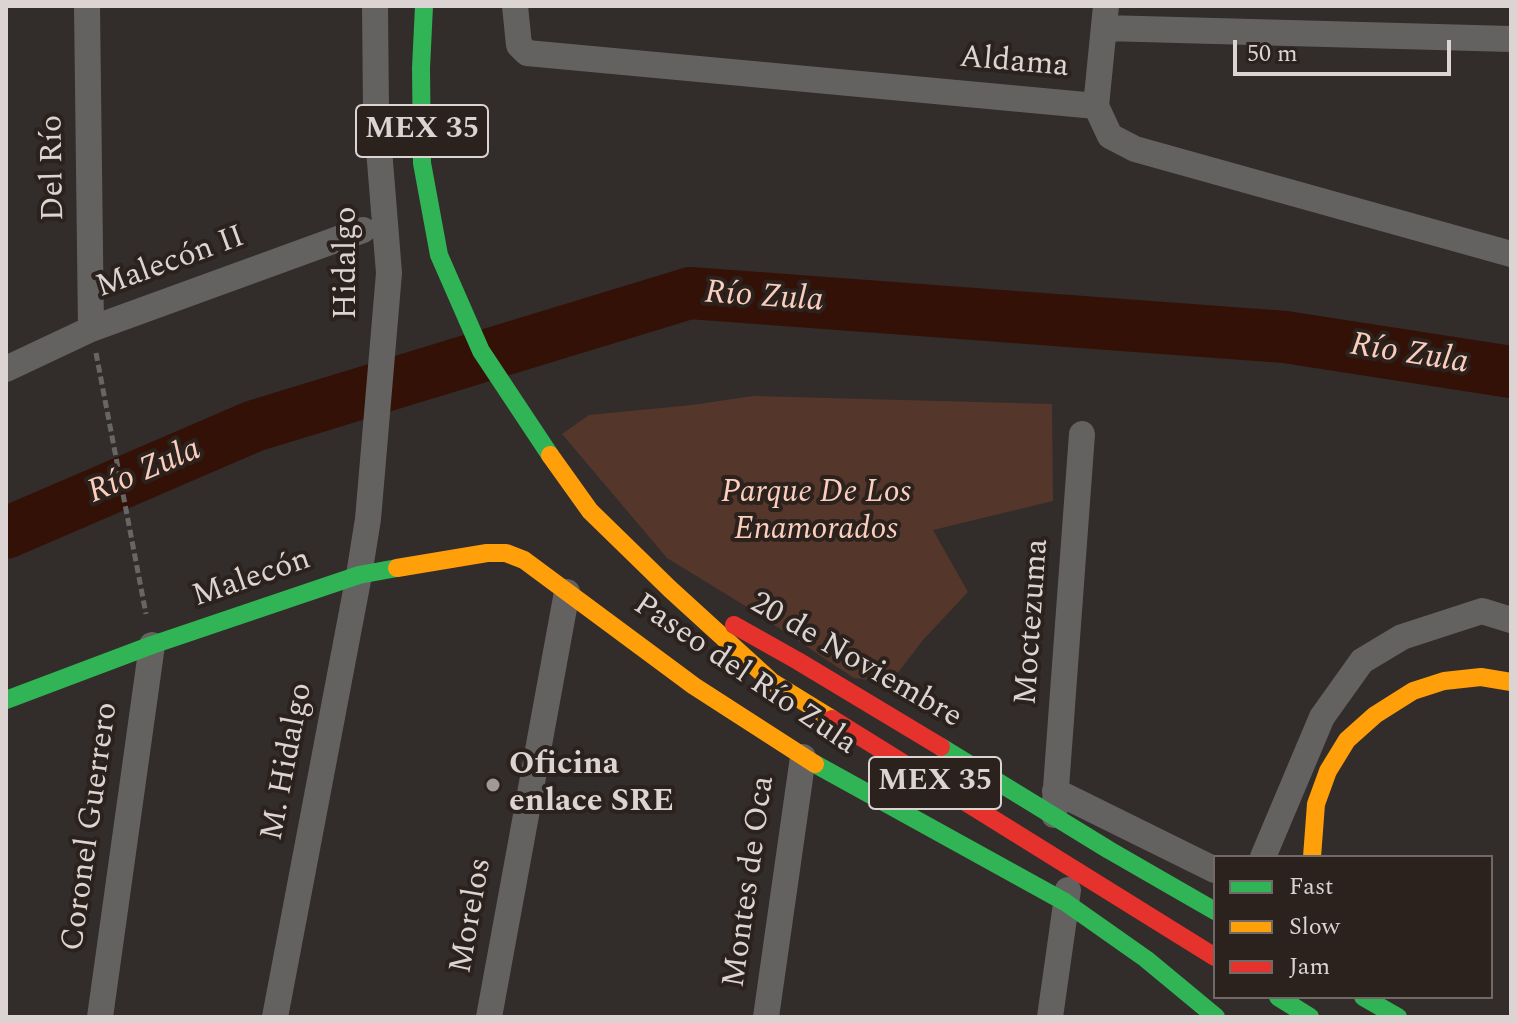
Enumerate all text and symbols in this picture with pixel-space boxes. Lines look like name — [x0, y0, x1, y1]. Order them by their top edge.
scale bar — [1237, 24, 1455, 74]
text: 50 m — [1247, 36, 1298, 72]
street label: Aldama — [958, 40, 1070, 88]
road number: MEX 35 — [356, 105, 488, 157]
street label: Del Río — [35, 115, 75, 221]
street label: Hidalgo — [330, 206, 368, 320]
street label: Malecón II — [91, 219, 251, 309]
water label: Río Zula — [703, 274, 825, 324]
water label: Río Zula — [1347, 327, 1471, 385]
water label: Río Zula — [82, 431, 208, 515]
park label: Parque De Los Enamorados — [721, 476, 911, 551]
street label: Moctezuma — [1009, 538, 1059, 706]
street label: Malecón — [188, 542, 316, 618]
street label: 20 de Noviembre — [742, 586, 968, 738]
street label: Paseo del Río Zula — [625, 587, 863, 765]
street label: M. Hidalgo — [255, 680, 323, 844]
street label: Coronel Guerrero — [56, 700, 128, 954]
place label: Oficina enlace SRE — [509, 748, 674, 823]
road number: MEX 35 — [869, 757, 1001, 809]
street label: Montes de Oca — [717, 774, 785, 990]
marker: Oficina enlace SRE — [484, 776, 502, 794]
street label: Morelos — [444, 855, 502, 977]
legend — [1213, 855, 1493, 999]
text: Fast — [1289, 869, 1334, 905]
text: Slow — [1289, 909, 1340, 945]
text: Jam — [1289, 949, 1330, 985]

